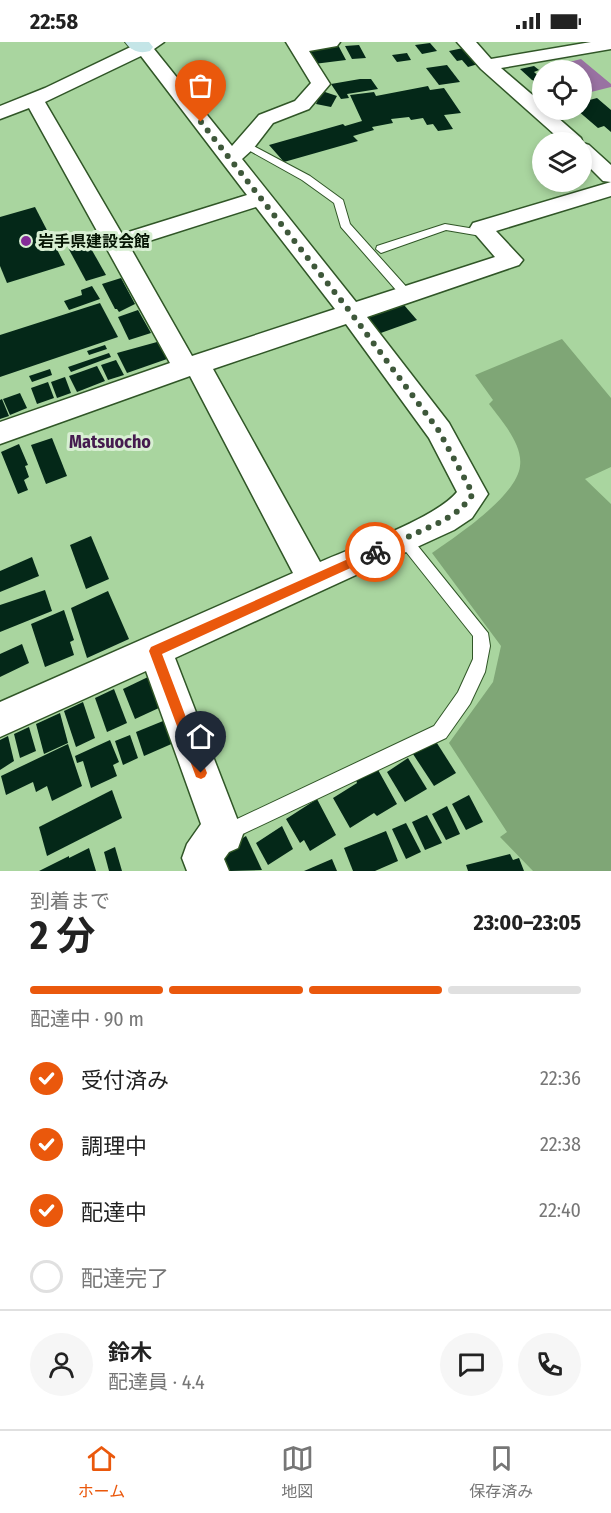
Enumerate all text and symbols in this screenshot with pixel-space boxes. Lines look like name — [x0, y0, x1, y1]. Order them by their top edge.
text: 22:58 — [30, 8, 78, 35]
pin — [175, 60, 226, 122]
map controls — [532, 60, 592, 192]
button: locate — [532, 60, 592, 120]
icon: bag — [184, 69, 217, 102]
button: layers — [532, 132, 592, 192]
place label: 岩手県建設会館 — [38, 232, 150, 251]
marker: 岩手県建設会館 — [19, 234, 33, 248]
district label: Matsuocho — [69, 431, 151, 453]
courier — [345, 522, 405, 582]
icon: bike — [359, 536, 392, 569]
pin — [175, 711, 226, 773]
icon: home — [184, 720, 217, 753]
text: 到着まで — [30, 889, 110, 913]
text: 23:00–23:05 — [474, 909, 581, 936]
text: 2 分 — [30, 913, 95, 959]
text: 配達中 · 90 m — [30, 1007, 144, 1031]
icon: check — [30, 1062, 63, 1095]
text: 22:36 — [540, 1066, 581, 1090]
text: 受付済み — [81, 1067, 169, 1094]
icon: check — [30, 1128, 63, 1161]
text: 22:38 — [540, 1132, 581, 1156]
text: 調理中 — [81, 1133, 147, 1160]
icon: check — [30, 1194, 63, 1227]
text: 22:40 — [539, 1198, 581, 1222]
text: 配達中 — [81, 1199, 147, 1226]
text: 配達完了 — [81, 1265, 169, 1292]
button: person — [30, 1333, 93, 1396]
button: chat — [440, 1333, 503, 1396]
button: phone — [518, 1333, 581, 1396]
text: 鈴木 — [108, 1339, 152, 1366]
text: 配達員 · 4.4 — [108, 1370, 205, 1394]
tab: ホーム — [78, 1442, 125, 1502]
tab: 地図 — [281, 1442, 314, 1502]
tab: 保存済み — [469, 1442, 533, 1502]

